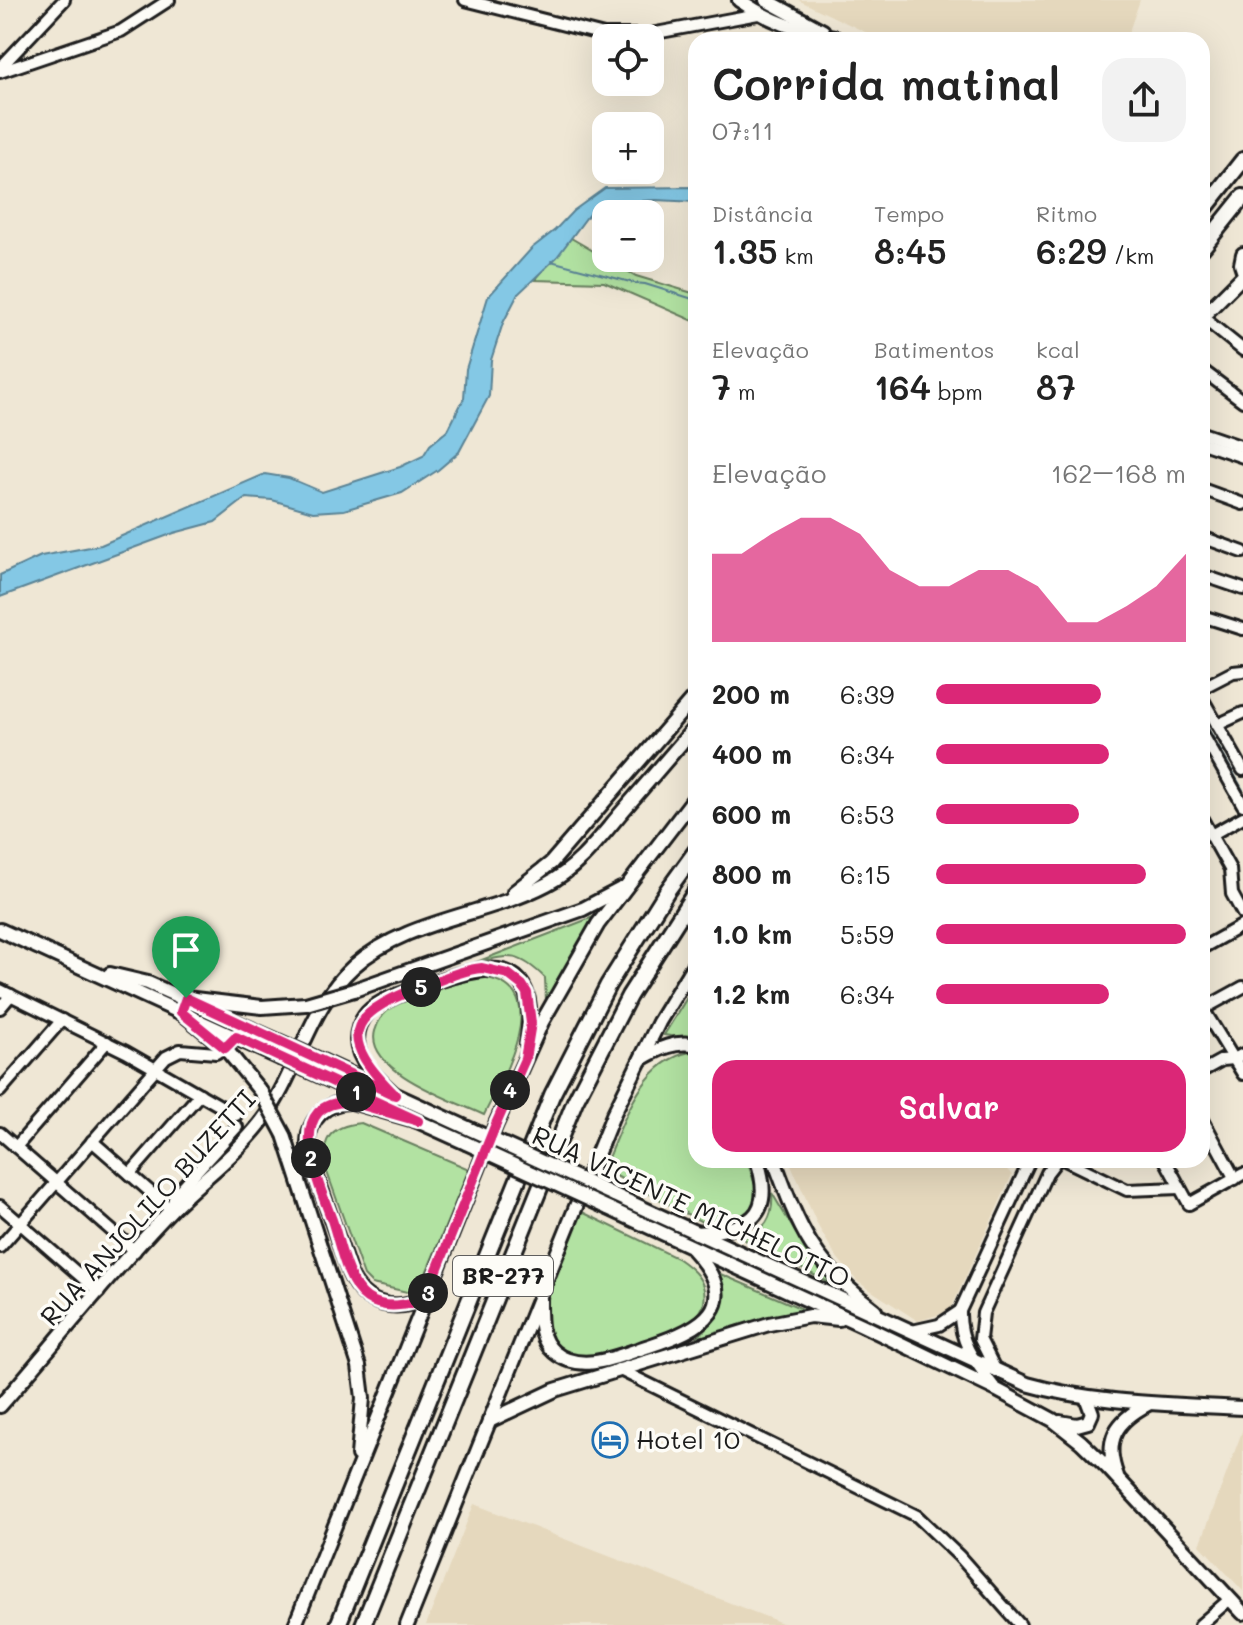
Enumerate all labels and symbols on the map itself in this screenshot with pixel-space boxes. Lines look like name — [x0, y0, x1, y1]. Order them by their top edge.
pin — [152, 916, 220, 998]
pin: 5 — [401, 967, 441, 1007]
pin: 4 — [490, 1070, 530, 1110]
pin: 1 — [336, 1072, 376, 1112]
street label: RUA ANJOLILO BUZETTI — [32, 1082, 262, 1333]
street label: RUA VICENTE MICHELOTTO — [527, 1117, 856, 1295]
pin: 2 — [291, 1138, 331, 1178]
road number: BR-277 — [453, 1256, 553, 1296]
pin: 3 — [408, 1273, 448, 1313]
hotel icon: Hotel 10 — [591, 1421, 629, 1459]
place label: Hotel 10 — [636, 1422, 740, 1456]

